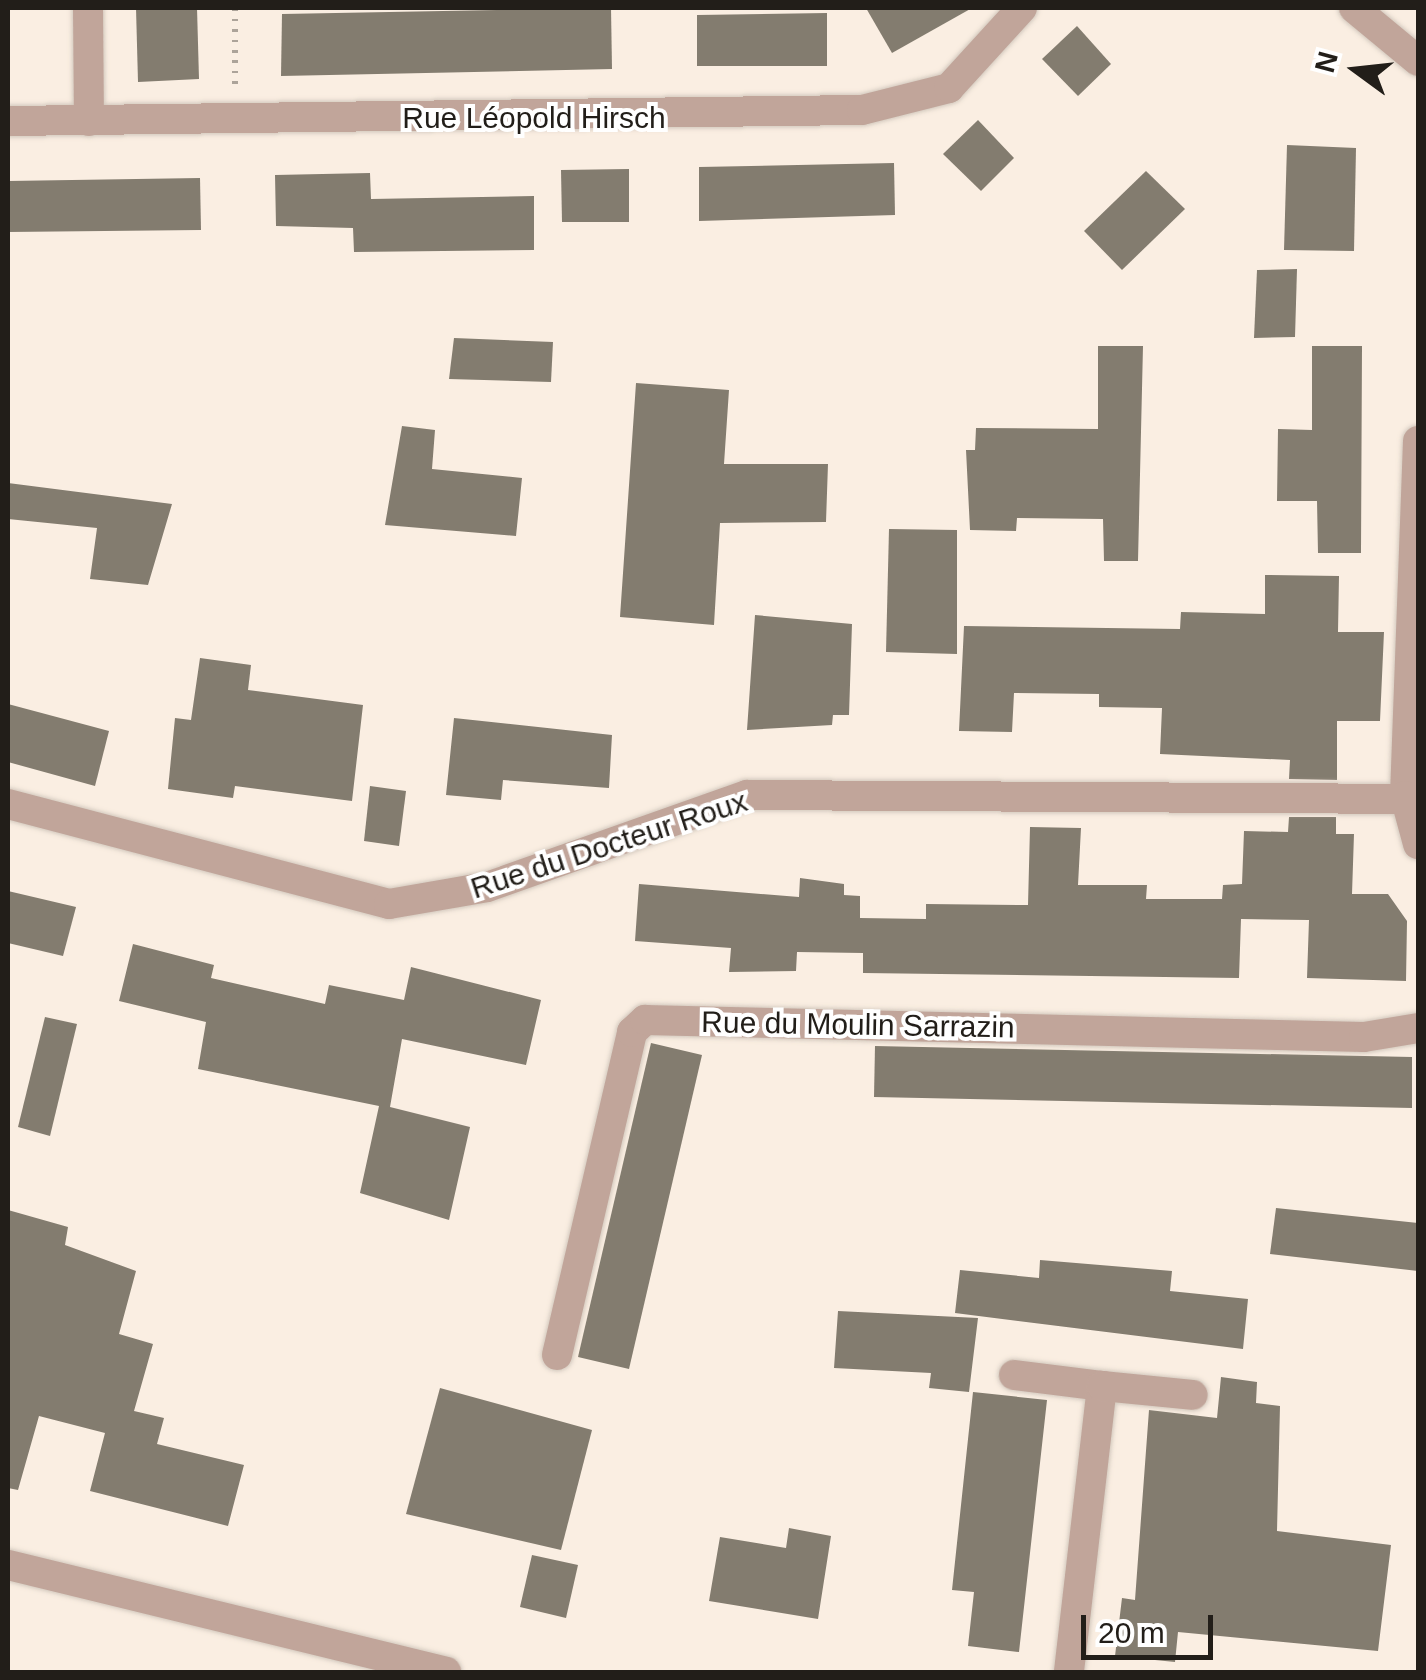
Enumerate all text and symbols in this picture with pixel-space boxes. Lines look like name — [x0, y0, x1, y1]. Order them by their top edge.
north arrow — [1306, 20, 1406, 120]
text: N — [1309, 48, 1344, 76]
street label: Rue Léopold Hirsch — [402, 100, 666, 136]
street label: Rue du Docteur Roux — [466, 783, 752, 907]
street label: Rue du Moulin Sarrazin — [701, 1004, 1015, 1046]
scale bar — [1086, 1595, 1218, 1657]
text: 20 m — [1098, 1616, 1165, 1649]

